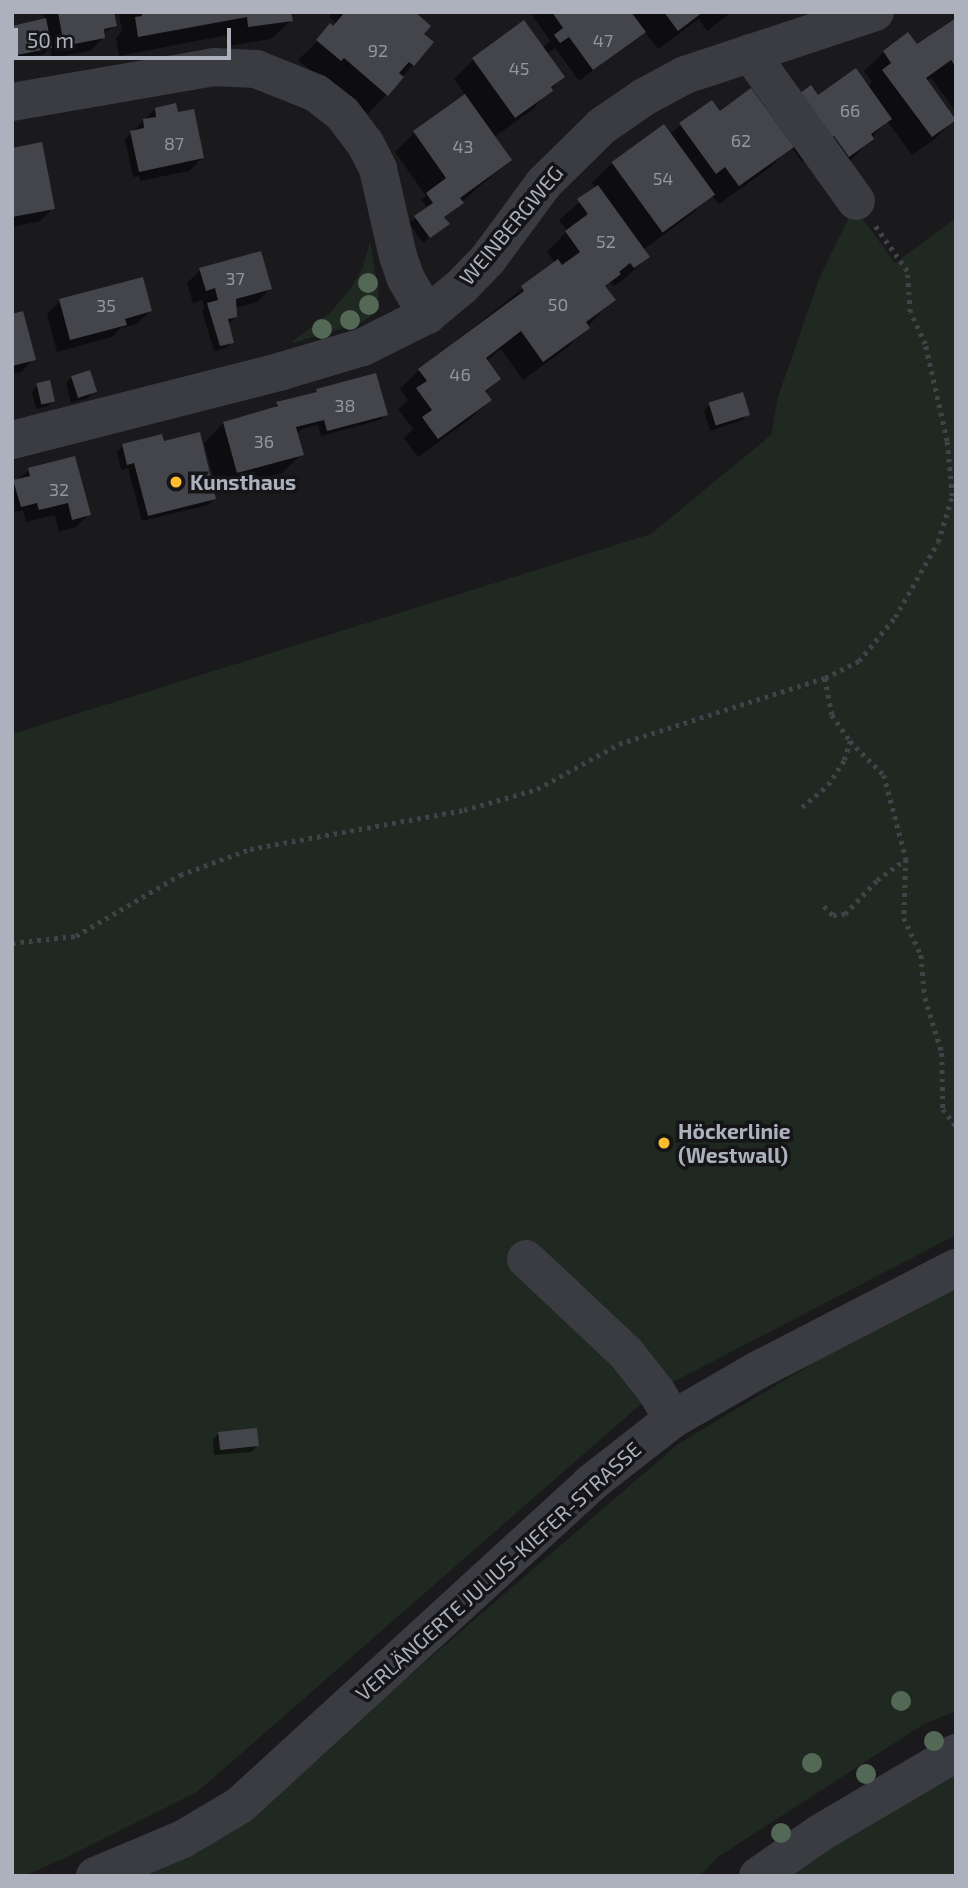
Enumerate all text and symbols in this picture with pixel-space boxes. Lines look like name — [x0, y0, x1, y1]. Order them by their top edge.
scale bar — [18, 14, 234, 58]
text: 50 m — [27, 27, 74, 52]
house number: 47 — [593, 29, 613, 51]
house number: 92 — [368, 39, 388, 61]
house number: 45 — [509, 57, 529, 79]
house number: 66 — [840, 99, 860, 121]
house number: 62 — [731, 129, 751, 151]
house number: 87 — [164, 132, 184, 154]
house number: 43 — [452, 135, 474, 157]
street label: WEINBERGWEG — [454, 160, 568, 290]
house number: 54 — [653, 167, 673, 189]
house number: 52 — [596, 230, 616, 252]
house number: 37 — [225, 267, 245, 289]
house number: 50 — [548, 293, 568, 315]
house number: 35 — [96, 294, 116, 316]
house number: 46 — [449, 363, 471, 385]
house number: 38 — [335, 394, 355, 416]
house number: 36 — [254, 430, 274, 452]
place label: Kunsthaus — [190, 469, 296, 495]
marker: Kunsthaus — [168, 474, 184, 490]
house number: 32 — [49, 478, 69, 500]
place label: Höckerlinie (Westwall) — [678, 1118, 791, 1168]
marker: Höckerlinie (Westwall) — [656, 1135, 672, 1151]
street label: VERLÄNGERTE JULIUS-KIEFER-STRASSE — [350, 1436, 646, 1706]

